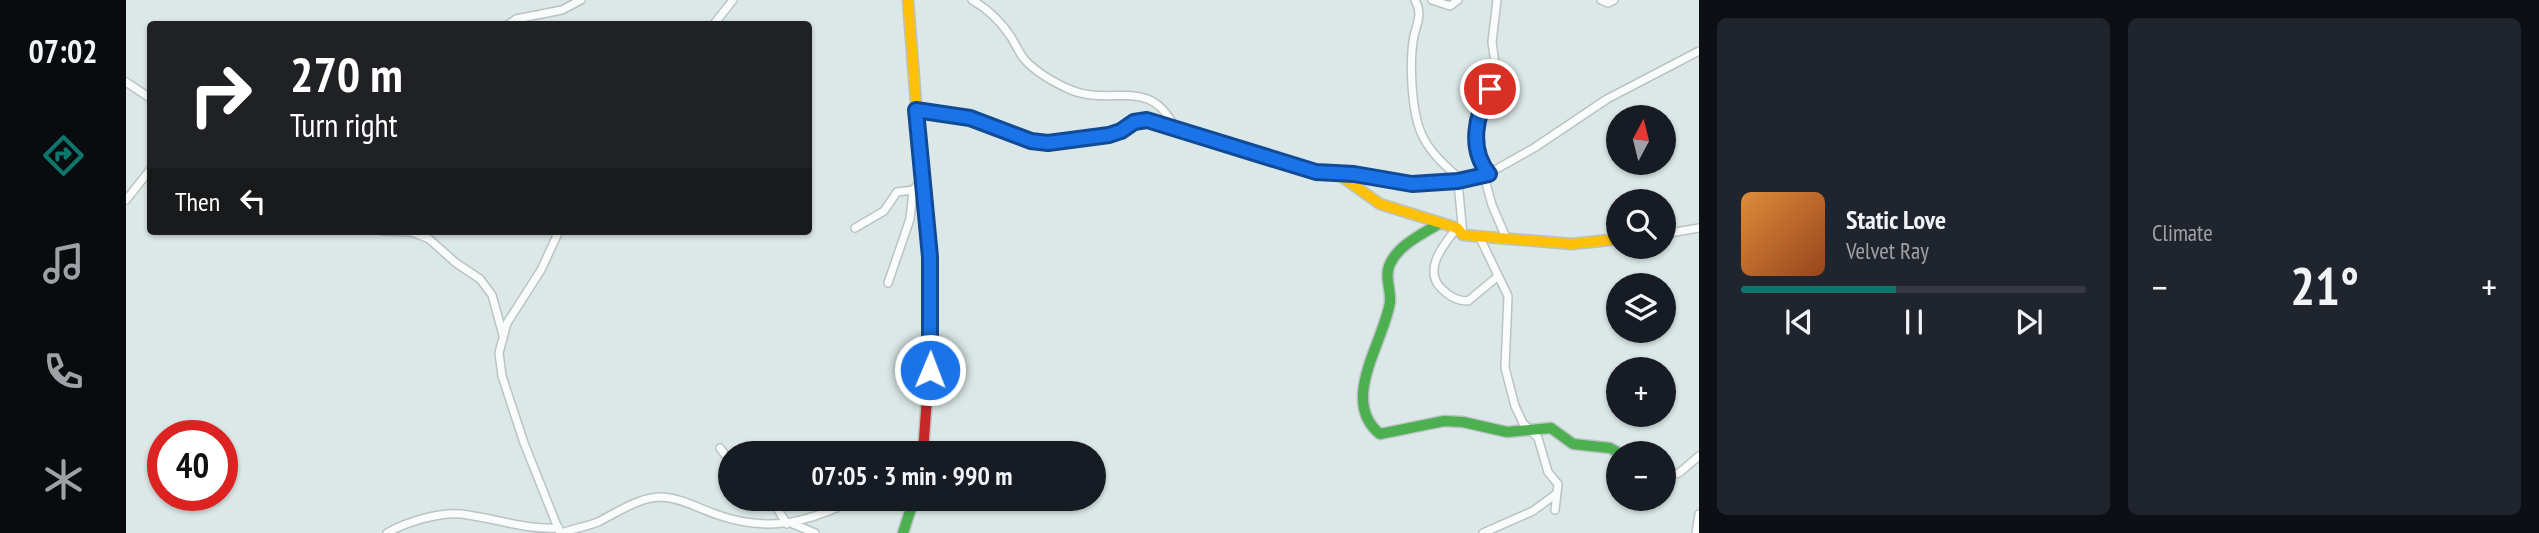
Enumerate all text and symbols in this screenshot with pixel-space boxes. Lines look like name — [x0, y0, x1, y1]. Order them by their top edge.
text: 07:02 — [28, 30, 98, 72]
text: 270 m — [290, 42, 403, 106]
icon: right — [175, 49, 266, 140]
pin — [1460, 59, 1520, 119]
icon: arrive — [1471, 70, 1509, 108]
text: Turn right — [290, 104, 398, 146]
north arrow — [1606, 105, 1676, 175]
map controls — [1606, 105, 1676, 511]
icon: directions — [39, 131, 88, 180]
icon: left — [234, 182, 272, 220]
text: Then — [175, 185, 220, 218]
button: search — [1606, 189, 1676, 259]
text: Static Love — [1846, 203, 1946, 236]
text: Climate — [2152, 218, 2213, 247]
text: Velvet Ray — [1846, 236, 1929, 265]
icon: music — [39, 239, 88, 288]
text: 21° — [2290, 252, 2359, 319]
text: − — [2152, 262, 2168, 311]
text: + — [2481, 262, 2497, 311]
button: layers — [1606, 273, 1676, 343]
icon: previous — [1780, 303, 1818, 341]
icon: pause — [1895, 303, 1933, 341]
icon: next — [2010, 303, 2048, 341]
position arrow — [893, 333, 967, 407]
icon: phone — [39, 347, 88, 396]
button: + — [1606, 357, 1676, 427]
speed limit sign: 40 — [147, 420, 238, 511]
button: − — [1606, 441, 1676, 511]
icon: climate — [39, 455, 88, 504]
text: 07:05 · 3 min · 990 m — [812, 459, 1012, 492]

